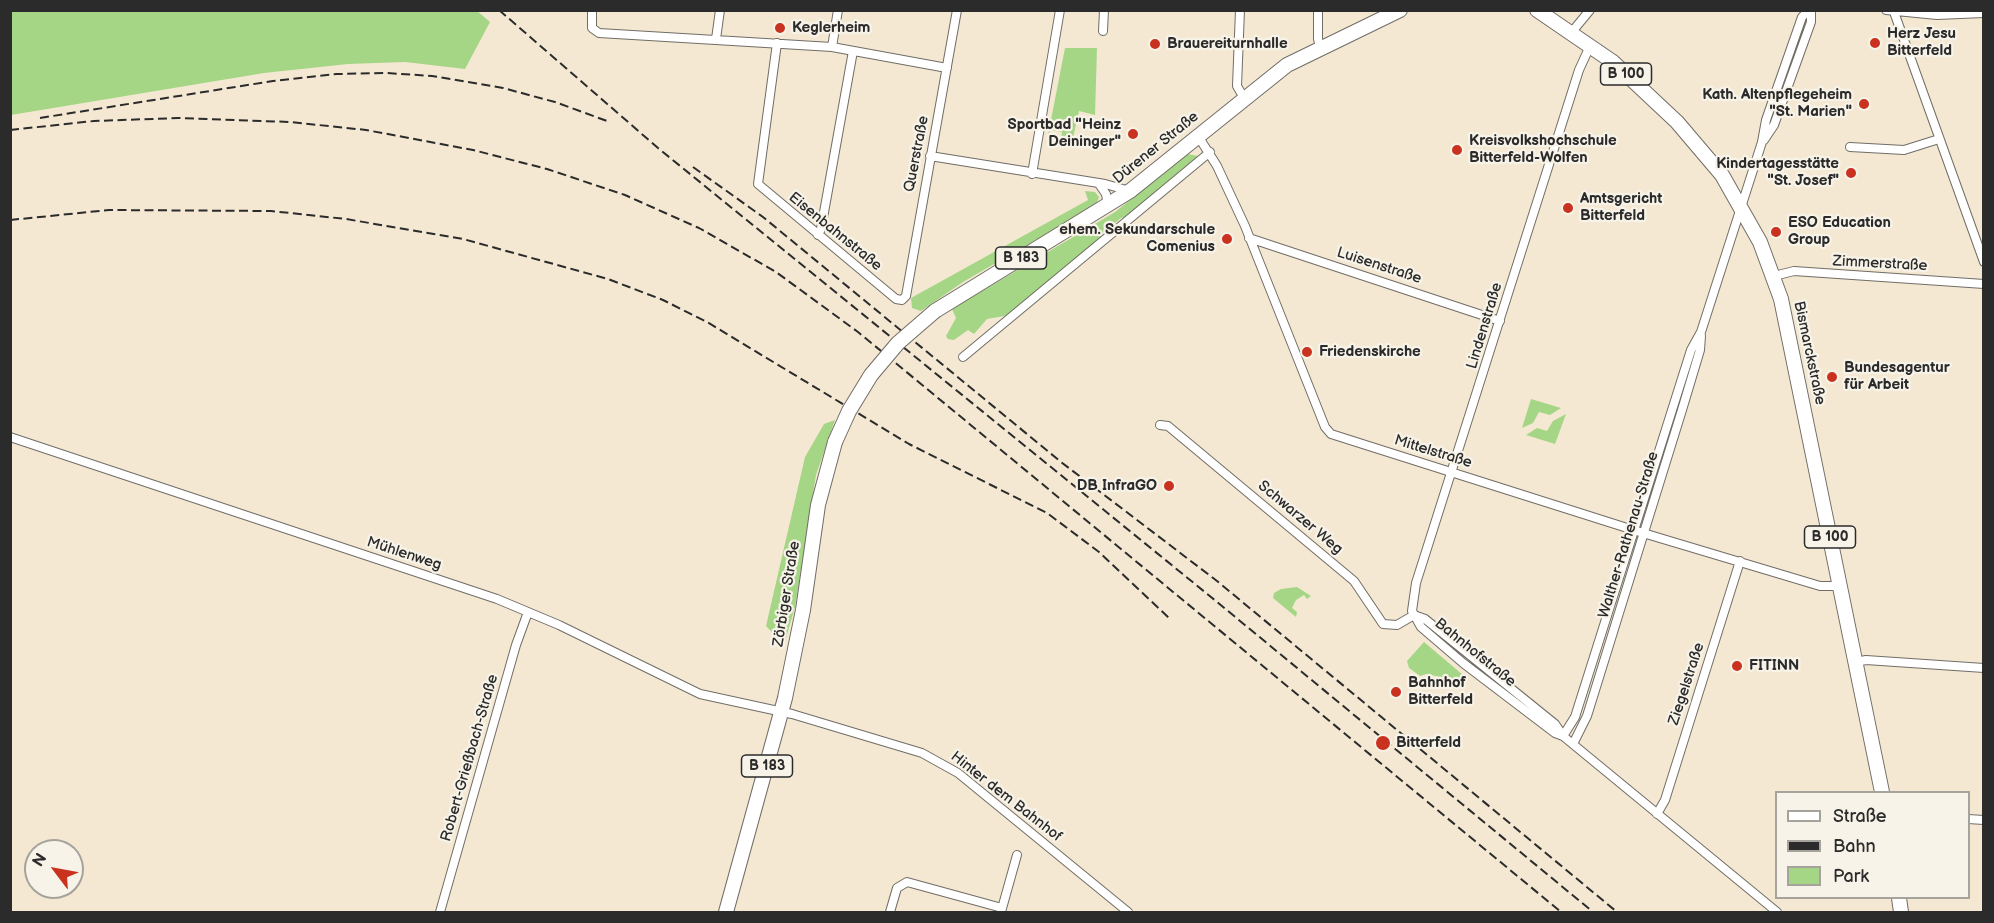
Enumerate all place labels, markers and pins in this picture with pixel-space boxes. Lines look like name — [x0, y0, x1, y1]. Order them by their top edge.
place label: Keglerheim — [792, 19, 870, 37]
marker: Keglerheim — [773, 21, 787, 35]
place label: Herz Jesu Bitterfeld — [1887, 25, 1956, 60]
place label: Brauereiturnhalle — [1167, 35, 1288, 53]
marker: Herz Jesu Bitterfeld — [1868, 36, 1882, 50]
marker: Brauereiturnhalle — [1148, 37, 1162, 51]
place label: Kath. Altenpflegeheim "St. Marien" — [1702, 86, 1852, 121]
marker: Kath. Altenpflegeheim "St. Marien" — [1857, 97, 1871, 111]
place label: Sportbad "Heinz Deininger" — [1008, 116, 1121, 151]
marker: Sportbad "Heinz Deininger" — [1126, 127, 1140, 141]
place label: Kreisvolkshochschule Bitterfeld-Wolfen — [1469, 132, 1617, 167]
marker: Kreisvolkshochschule Bitterfeld-Wolfen — [1450, 143, 1464, 157]
place label: Kindertagesstätte "St. Josef" — [1716, 155, 1839, 190]
marker: Kindertagesstätte "St. Josef" — [1844, 166, 1858, 180]
place label: Amtsgericht Bitterfeld — [1580, 190, 1662, 225]
marker: Amtsgericht Bitterfeld — [1561, 201, 1575, 215]
place label: ESO Education Group — [1788, 214, 1891, 249]
place label: ehem. Sekundarschule Comenius — [1059, 221, 1215, 256]
marker: ESO Education Group — [1769, 225, 1783, 239]
marker: ehem. Sekundarschule Comenius — [1220, 232, 1234, 246]
place label: Friedenskirche — [1319, 343, 1421, 361]
marker: Friedenskirche — [1300, 345, 1314, 359]
place label: Bundesagentur für Arbeit — [1844, 359, 1950, 394]
marker: Bundesagentur für Arbeit — [1825, 370, 1839, 384]
place label: DB InfraGO — [1077, 477, 1157, 495]
marker: DB InfraGO — [1162, 479, 1176, 493]
place label: FITINN — [1749, 657, 1799, 675]
marker: FITINN — [1730, 659, 1744, 673]
place label: Bahnhof Bitterfeld — [1408, 674, 1473, 709]
marker: Bahnhof Bitterfeld — [1389, 685, 1403, 699]
marker: Bitterfeld — [1374, 734, 1392, 752]
place label: Bitterfeld — [1396, 734, 1461, 752]

